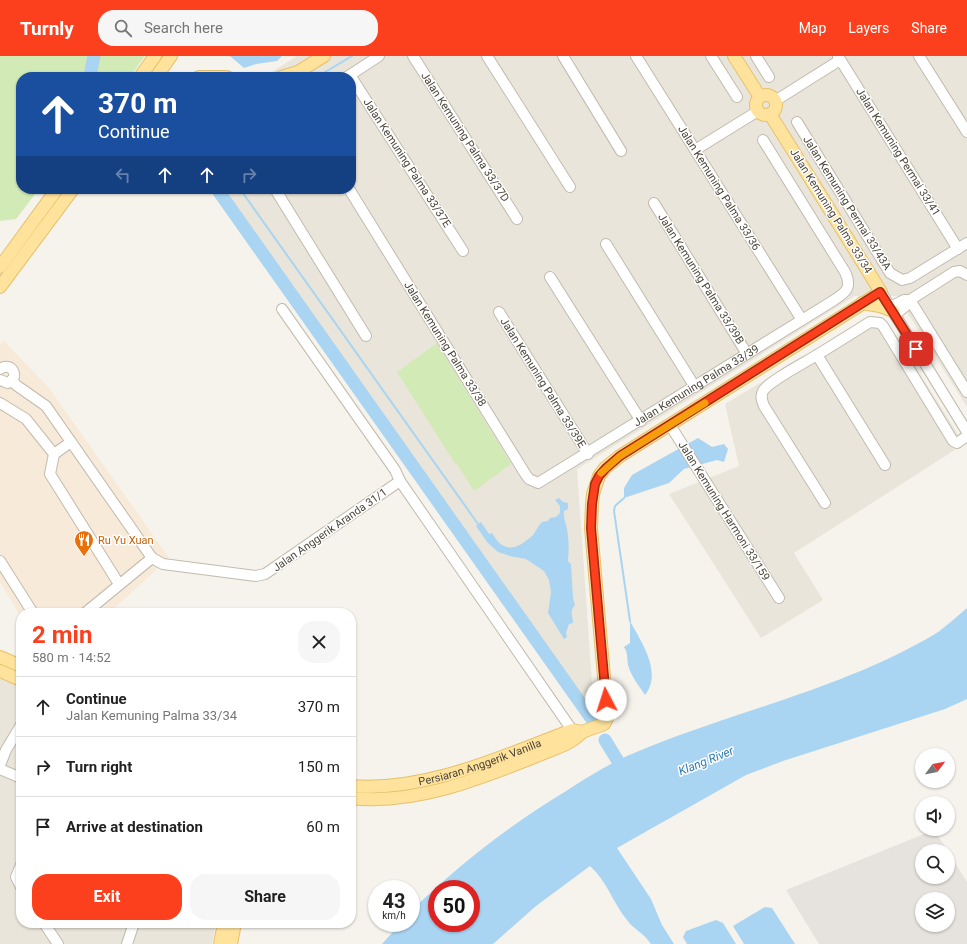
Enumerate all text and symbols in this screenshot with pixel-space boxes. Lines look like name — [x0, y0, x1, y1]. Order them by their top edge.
search box — [98, 10, 378, 46]
text: Turnly — [20, 17, 74, 40]
icon: search — [112, 17, 134, 39]
text: Search here — [144, 19, 223, 37]
text: Map — [799, 20, 826, 36]
text: Layers — [848, 20, 889, 36]
text: Share — [911, 20, 947, 36]
street label: Jalan Kemuning Palma 33/37D — [418, 70, 512, 204]
street label: Jalan Kemuning Permai 33/41 — [853, 86, 943, 218]
text: 370 m — [98, 87, 177, 120]
icon: ahead — [32, 88, 84, 140]
street label: Jalan Kemuning Palma 33/37E — [360, 96, 454, 230]
text: Continue — [98, 121, 170, 142]
street label: Jalan Kemuning Palma 33/36 — [675, 123, 763, 253]
street label: Jalan Kemuning Permai 33/43A — [800, 134, 894, 273]
street label: Jalan Kemuning Palma 33/34 — [787, 146, 875, 276]
icon: left — [112, 164, 134, 186]
icon: ahead — [154, 164, 176, 186]
icon: ahead — [196, 164, 218, 186]
icon: right — [238, 164, 260, 186]
street label: Jalan Kemuning Palma 33/39B — [655, 211, 747, 347]
street label: Jalan Kemuning Palma 33/38 — [401, 279, 489, 409]
street label: Jalan Kemuning Palma 33/39E — [497, 316, 589, 450]
pin — [899, 332, 933, 366]
icon: arrive — [905, 338, 927, 360]
street label: Jalan Kemuning Palma 33/39 — [631, 342, 761, 429]
street label: Jalan Kemuning Harmoni 33/159 — [676, 439, 772, 583]
street label: Jalan Anggerik Aranda 31/1 — [270, 486, 390, 574]
restaurant icon: Ru Yu Xuan — [73, 529, 95, 557]
place label: Ru Yu Xuan — [98, 534, 154, 547]
text: 2 min — [32, 621, 92, 649]
button: close — [298, 621, 340, 663]
text: 580 m · 14:52 — [32, 650, 111, 665]
position arrow — [585, 679, 627, 721]
text: Continue — [66, 690, 127, 708]
icon: ahead — [32, 696, 54, 718]
text: 370 m — [298, 698, 340, 716]
text: Jalan Kemuning Palma 33/34 — [66, 708, 237, 723]
street label: Persiaran Anggerik Vanilla — [417, 736, 543, 788]
water label: Klang River — [676, 743, 737, 778]
north arrow — [915, 748, 955, 788]
map controls — [915, 748, 955, 932]
icon: right — [32, 756, 54, 778]
text: Turn right — [66, 758, 132, 776]
text: 150 m — [298, 758, 340, 776]
button: sound — [915, 796, 955, 836]
icon: arrive — [32, 816, 54, 838]
text: Arrive at destination — [66, 818, 203, 836]
text: 60 m — [306, 818, 340, 836]
button: search — [915, 844, 955, 884]
button: Exit — [32, 874, 182, 920]
button: Share — [190, 874, 340, 920]
speed limit sign: 50 — [428, 880, 480, 932]
text: 43 — [383, 889, 405, 913]
button: layers — [915, 892, 955, 932]
text: km/h — [382, 910, 406, 921]

